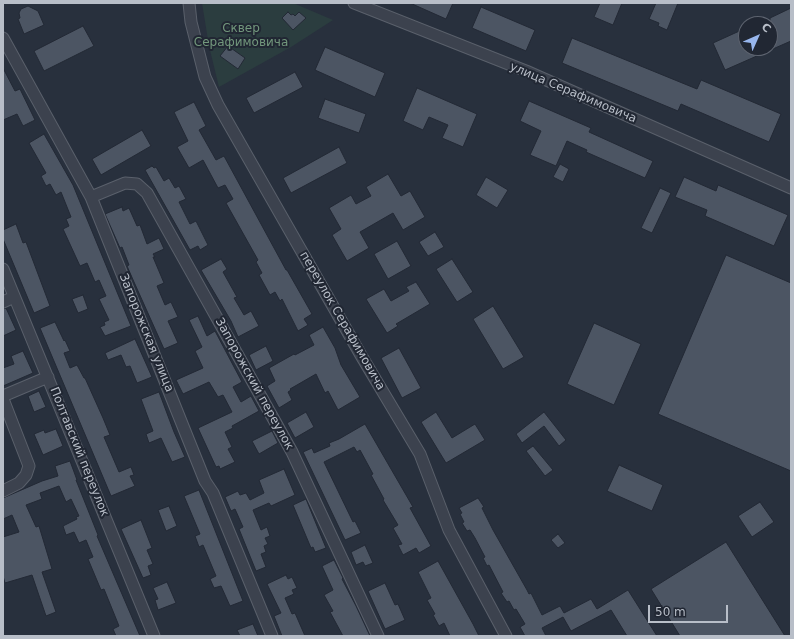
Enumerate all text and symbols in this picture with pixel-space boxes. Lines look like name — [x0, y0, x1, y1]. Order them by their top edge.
north arrow — [738, 16, 778, 56]
text: С — [759, 20, 774, 35]
park label: Сквер Серафимовича — [194, 22, 288, 50]
street label: улица Серафимовича — [507, 60, 639, 126]
street label: переулок Серафимовича — [296, 249, 388, 393]
street label: Запорожская улица — [116, 272, 176, 394]
street label: Запорожский переулок — [212, 315, 296, 453]
street label: Полтавский переулок — [46, 385, 112, 519]
scale bar — [650, 597, 730, 623]
text: 50 m — [655, 605, 686, 619]

